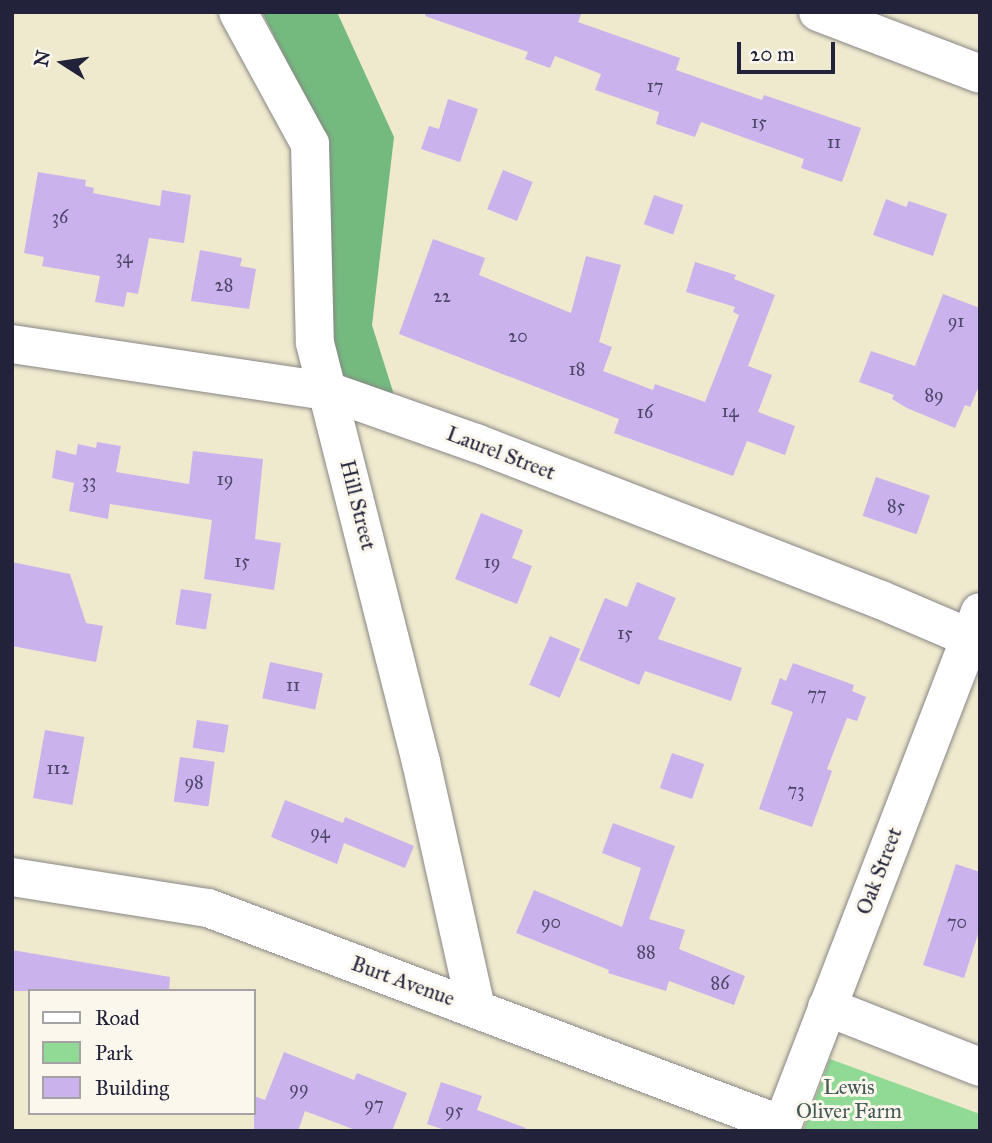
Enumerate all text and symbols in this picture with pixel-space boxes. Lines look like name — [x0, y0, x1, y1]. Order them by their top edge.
north arrow — [28, 28, 98, 98]
scale bar — [740, 28, 838, 72]
text: 20 m — [750, 41, 795, 67]
text: N — [29, 48, 55, 69]
house number: 17 — [647, 75, 663, 97]
house number: 15 — [751, 111, 767, 133]
house number: 11 — [827, 131, 841, 153]
house number: 36 — [52, 206, 68, 228]
house number: 34 — [115, 246, 133, 268]
house number: 28 — [215, 274, 233, 296]
house number: 22 — [433, 285, 451, 307]
house number: 91 — [948, 310, 964, 332]
house number: 20 — [508, 325, 528, 347]
house number: 18 — [569, 358, 585, 380]
house number: 89 — [924, 384, 944, 406]
house number: 14 — [721, 400, 739, 422]
house number: 16 — [637, 401, 653, 423]
street label: Laurel Street — [443, 421, 559, 485]
street label: Hill Street — [335, 457, 381, 553]
house number: 19 — [217, 468, 233, 490]
house number: 33 — [82, 470, 96, 492]
house number: 85 — [887, 495, 905, 517]
house number: 15 — [234, 550, 250, 572]
house number: 19 — [484, 551, 500, 573]
house number: 15 — [617, 622, 633, 644]
house number: 11 — [286, 674, 300, 696]
house number: 77 — [807, 683, 827, 705]
house number: 112 — [46, 757, 70, 779]
house number: 98 — [184, 771, 204, 793]
house number: 73 — [788, 779, 804, 801]
house number: 94 — [310, 821, 330, 843]
street label: Oak Street — [851, 824, 907, 918]
house number: 90 — [541, 911, 561, 933]
house number: 70 — [947, 911, 967, 933]
house number: 88 — [636, 941, 656, 963]
street label: Burt Avenue — [348, 951, 458, 1011]
house number: 86 — [711, 972, 729, 994]
legend — [28, 989, 256, 1115]
text: Road — [95, 1005, 140, 1031]
text: Park — [95, 1040, 133, 1066]
park label: Lewis Oliver Farm — [796, 1074, 902, 1124]
text: Building — [95, 1075, 169, 1101]
house number: 99 — [289, 1077, 309, 1099]
house number: 97 — [364, 1093, 384, 1115]
house number: 95 — [445, 1099, 463, 1121]

